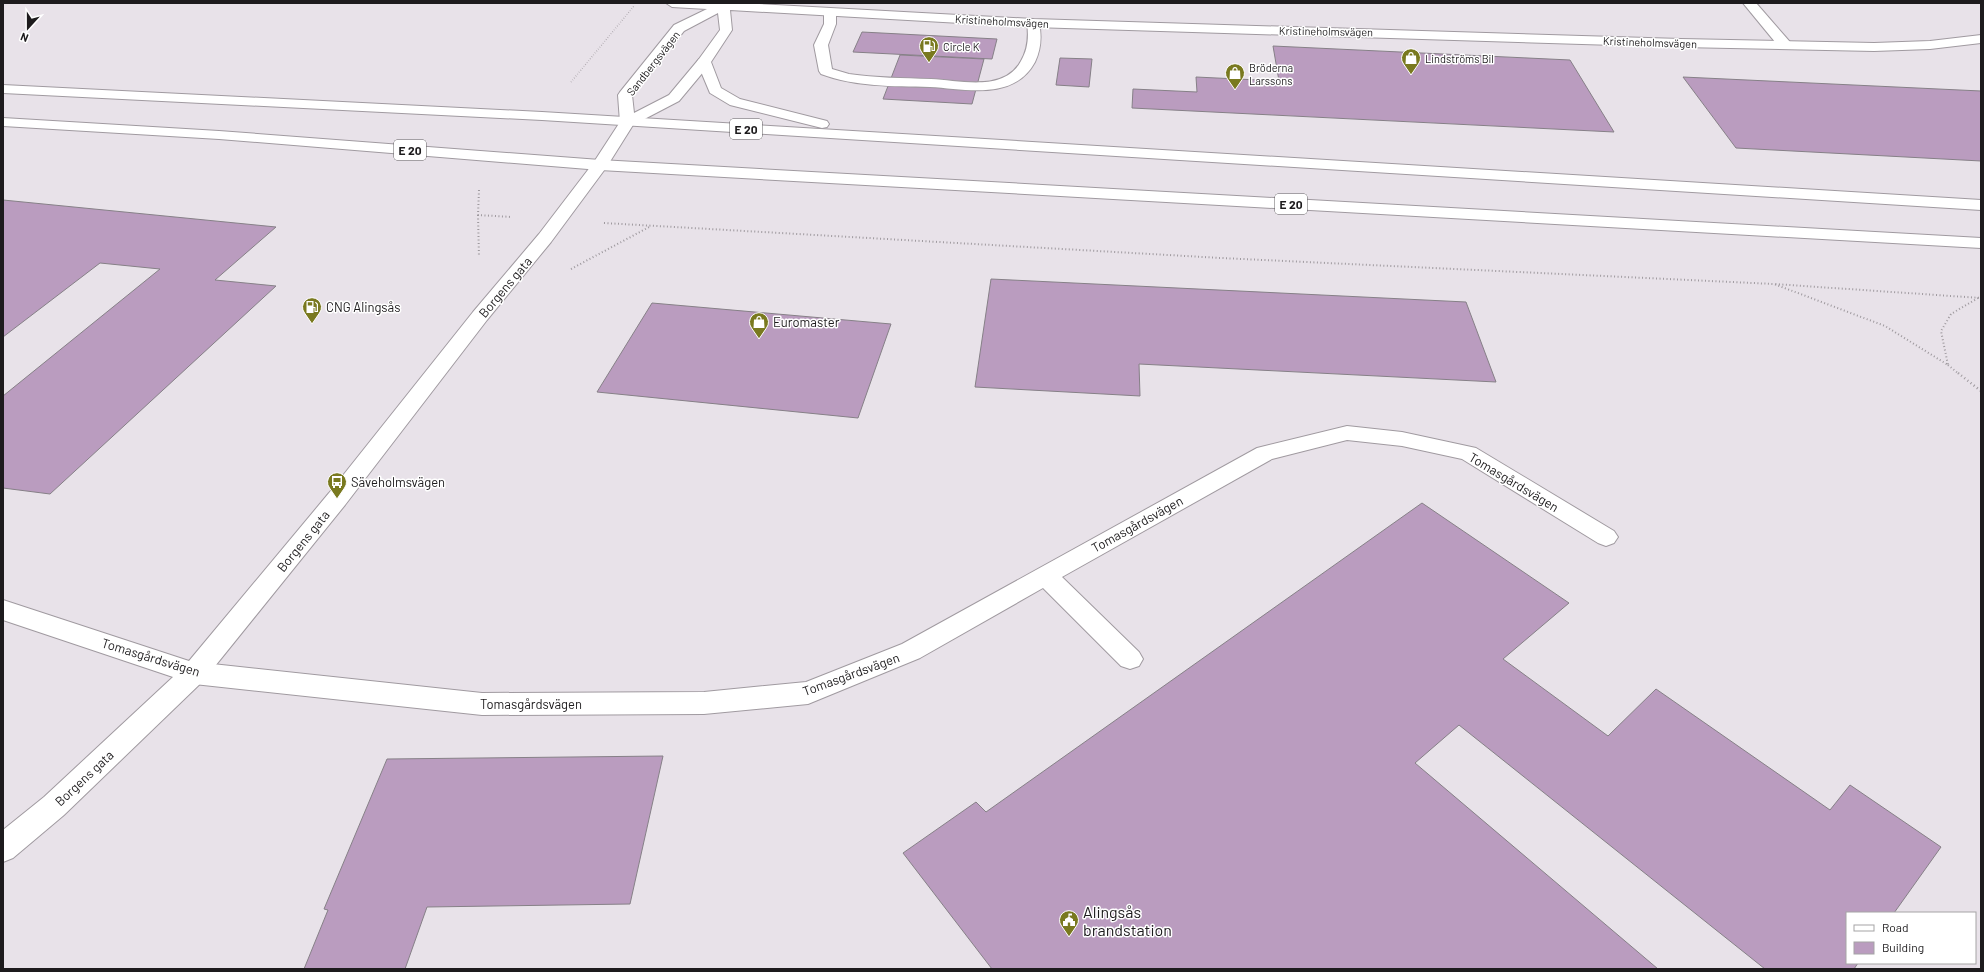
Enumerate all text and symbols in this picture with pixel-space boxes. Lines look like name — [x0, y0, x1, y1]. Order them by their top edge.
north arrow — [8, 8, 48, 48]
street label: Kristineholmsvägen — [955, 12, 1049, 30]
street label: Kristineholmsvägen — [1279, 24, 1373, 38]
street label: Sandbergsvägen — [624, 28, 682, 98]
text: N — [18, 30, 30, 45]
street label: Kristineholmsvägen — [1603, 34, 1697, 50]
fuel station icon: Circle K — [918, 35, 940, 63]
place label: Circle K — [943, 40, 980, 53]
shop icon: Lindströms Bil — [1400, 47, 1422, 75]
place label: Lindströms Bil — [1425, 52, 1494, 65]
place label: Bröderna Larssons — [1249, 61, 1293, 87]
shop icon: Bröderna Larssons — [1224, 62, 1246, 90]
road number: E 20 — [730, 119, 762, 139]
road number: E 20 — [394, 140, 426, 160]
road number: E 20 — [1275, 194, 1307, 214]
street label: Borgens gata — [475, 253, 535, 321]
fuel station icon: CNG Alingsås — [301, 296, 323, 324]
place label: CNG Alingsås — [326, 299, 400, 315]
shop icon: Euromaster — [748, 311, 770, 339]
place label: Euromaster — [773, 314, 840, 330]
street label: Tomasgårdsvägen — [1466, 449, 1562, 515]
bus stop icon: Säveholmsvägen — [326, 471, 348, 499]
place label: Säveholmsvägen — [351, 474, 445, 490]
street label: Tomasgårdsvägen — [1089, 492, 1185, 556]
street label: Borgens gata — [273, 507, 333, 575]
street label: Tomasgårdsvägen — [100, 634, 202, 680]
street label: Tomasgårdsvägen — [800, 649, 902, 699]
street label: Tomasgårdsvägen — [480, 696, 582, 712]
street label: Borgens gata — [51, 747, 117, 809]
place label: Alingsås brandstation — [1083, 902, 1172, 939]
public building icon: Alingsås brandstation — [1058, 909, 1080, 937]
legend — [1846, 912, 1976, 964]
text: Road — [1882, 920, 1909, 934]
text: Building — [1882, 940, 1924, 954]

